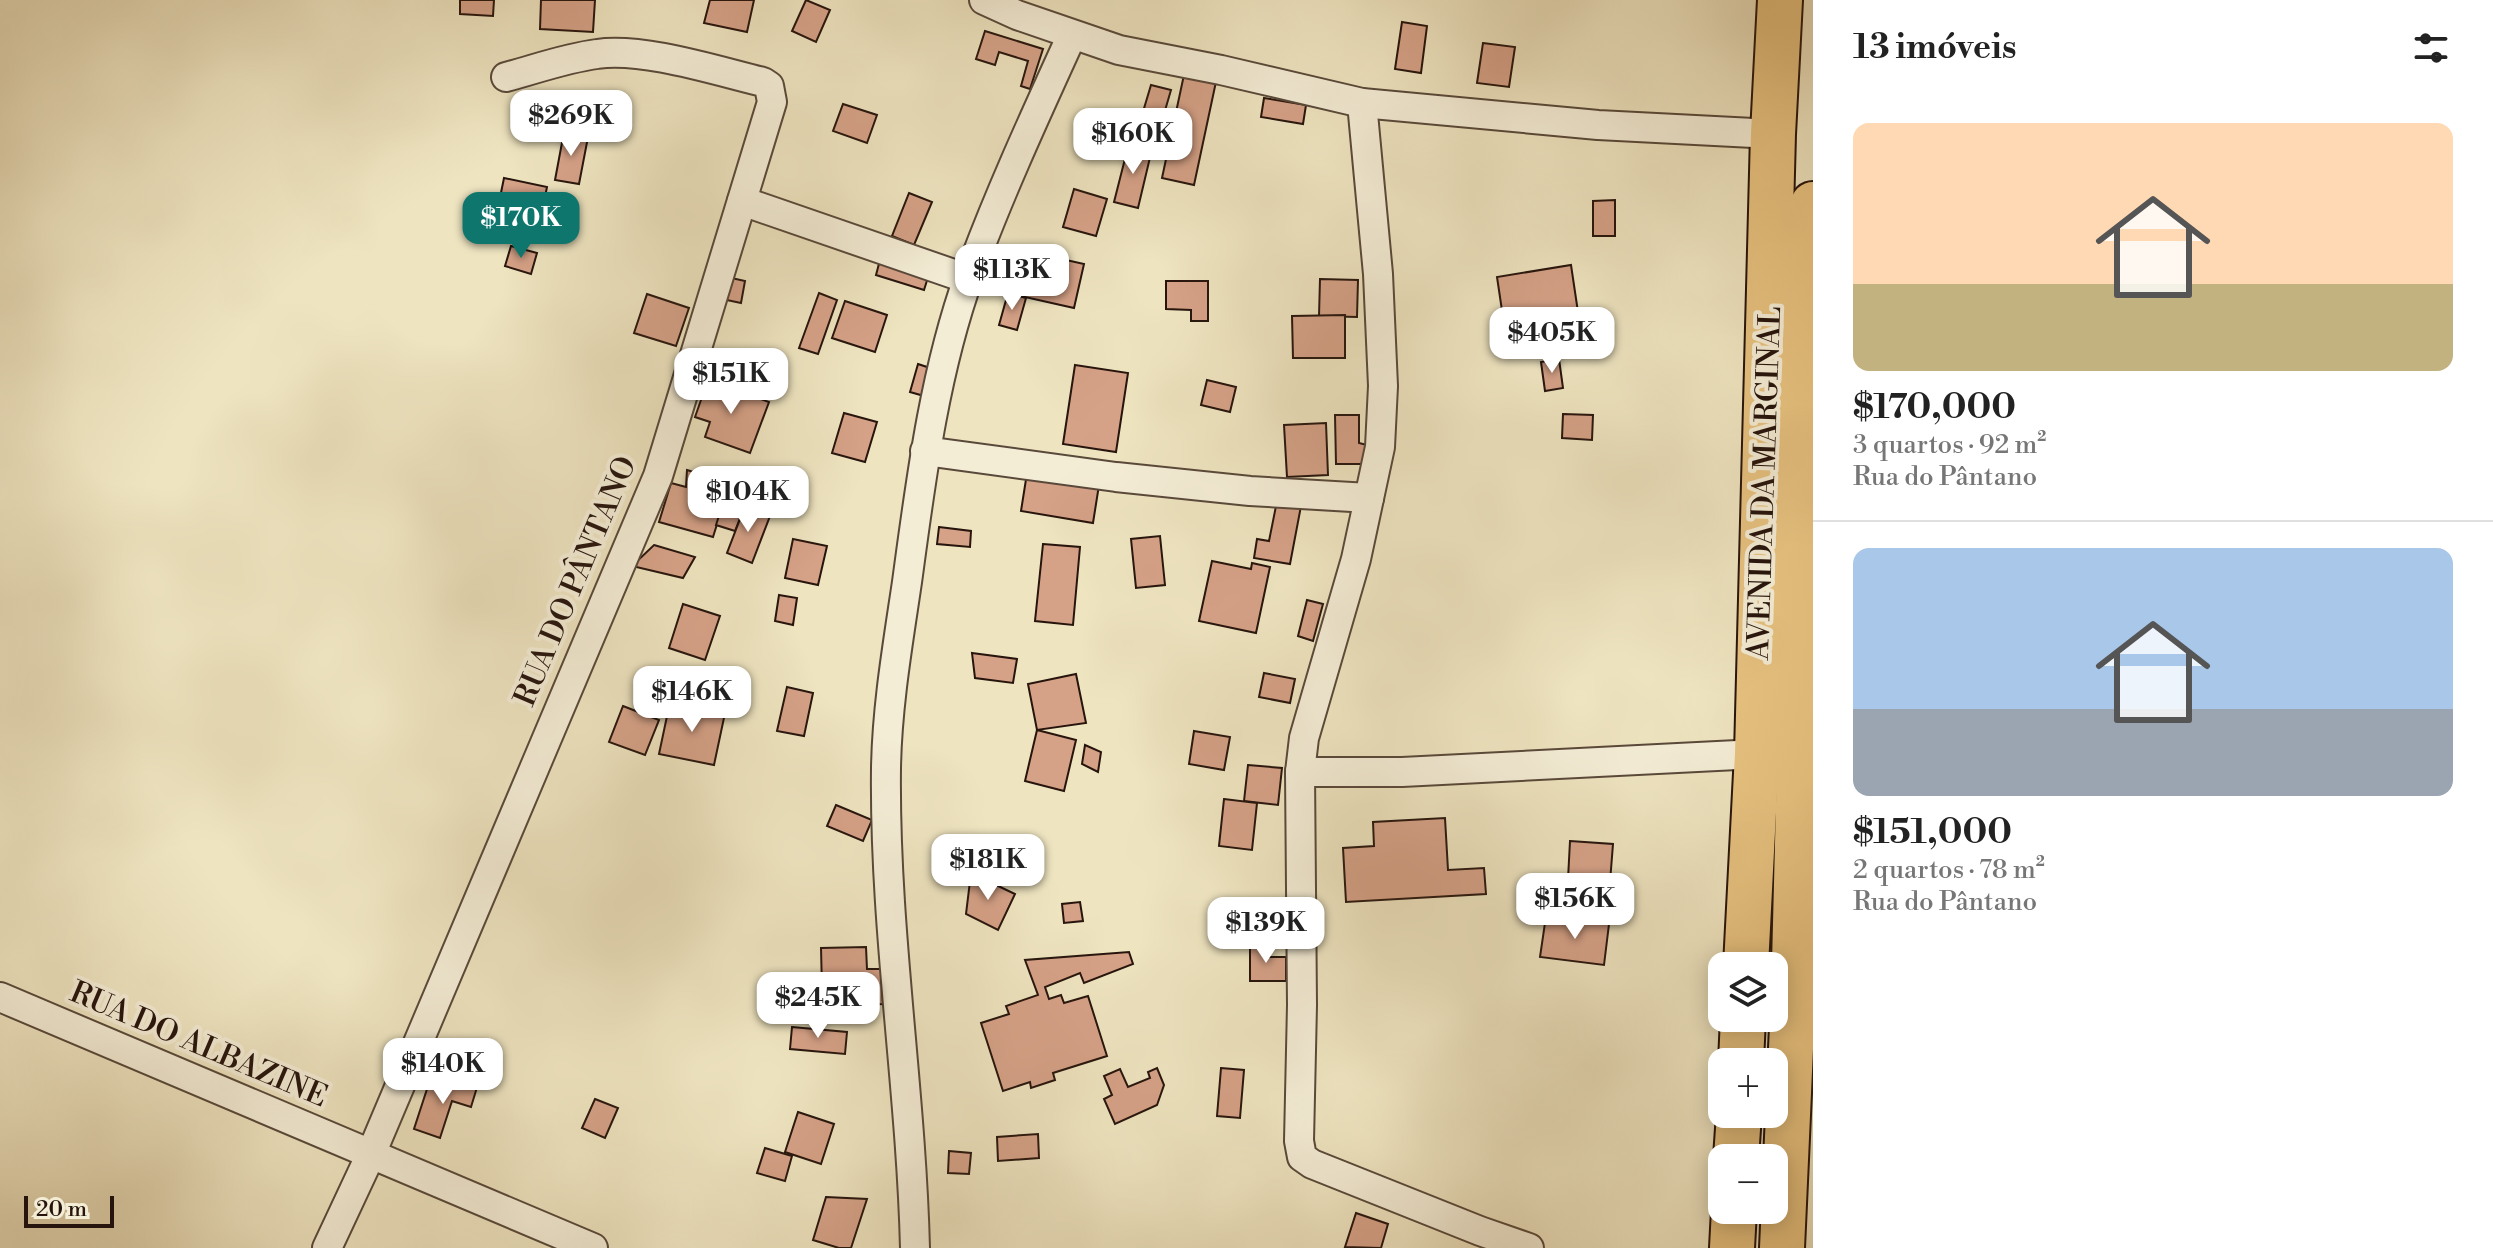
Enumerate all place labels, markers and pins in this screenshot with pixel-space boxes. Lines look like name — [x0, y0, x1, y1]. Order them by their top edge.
pin: $269K — [515, 90, 627, 158]
pin: $160K — [1077, 108, 1189, 176]
pin: $170K — [465, 192, 577, 260]
pin: $113K — [956, 244, 1068, 312]
pin: $405K — [1496, 307, 1608, 375]
pin: $151K — [675, 348, 787, 416]
pin: $104K — [692, 466, 804, 534]
pin: $146K — [636, 666, 748, 734]
pin: $181K — [932, 834, 1044, 902]
pin: $156K — [1519, 873, 1631, 941]
pin: $139K — [1210, 897, 1322, 965]
pin: $245K — [762, 972, 874, 1040]
pin: $140K — [387, 1038, 499, 1106]

